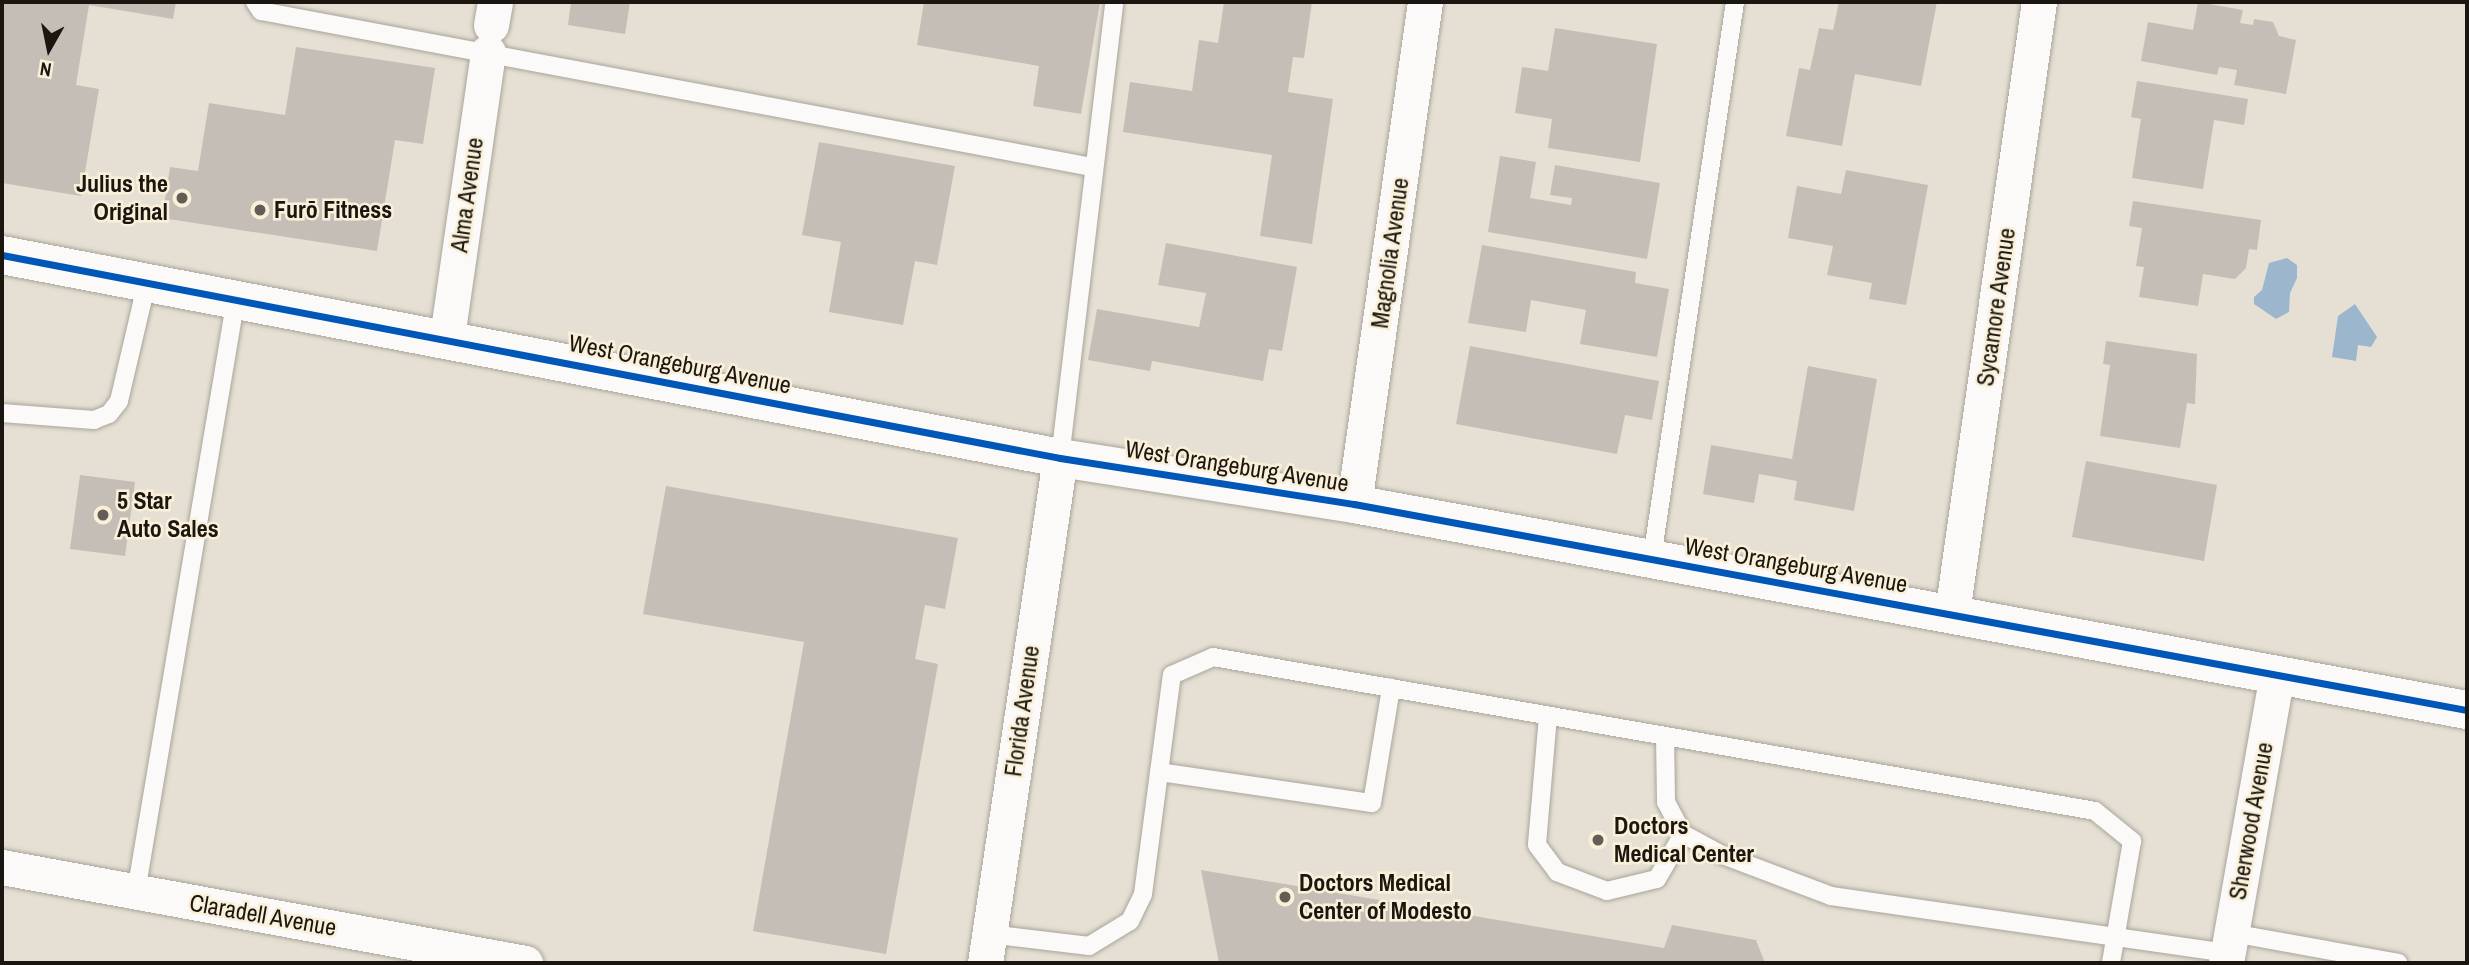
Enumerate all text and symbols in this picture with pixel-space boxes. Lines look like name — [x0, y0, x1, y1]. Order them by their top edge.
north arrow — [14, 14, 84, 84]
text: N — [38, 56, 53, 83]
street label: Alma Avenue — [445, 135, 489, 255]
place label: Julius the Original — [76, 170, 168, 226]
street label: Magnolia Avenue — [1365, 175, 1415, 331]
marker: Julius the Original — [174, 190, 190, 206]
place label: Furō Fitness — [274, 196, 392, 224]
marker: Furō Fitness — [252, 202, 268, 218]
street label: Sycamore Avenue — [1971, 226, 2021, 388]
street label: West Orangeburg Avenue — [566, 328, 794, 400]
street label: West Orangeburg Avenue — [1123, 434, 1351, 498]
place label: 5 Star Auto Sales — [117, 487, 219, 543]
marker: 5 Star Auto Sales — [95, 507, 111, 523]
street label: West Orangeburg Avenue — [1682, 531, 1910, 599]
street label: Florida Avenue — [998, 643, 1046, 779]
street label: Sherwood Avenue — [2223, 739, 2279, 903]
place label: Doctors Medical Center — [1614, 812, 1754, 868]
marker: Doctors Medical Center — [1588, 830, 1608, 850]
place label: Doctors Medical Center of Modesto — [1299, 869, 1472, 925]
street label: Claradell Avenue — [187, 888, 339, 942]
marker: Doctors Medical Center of Modesto — [1277, 889, 1293, 905]

